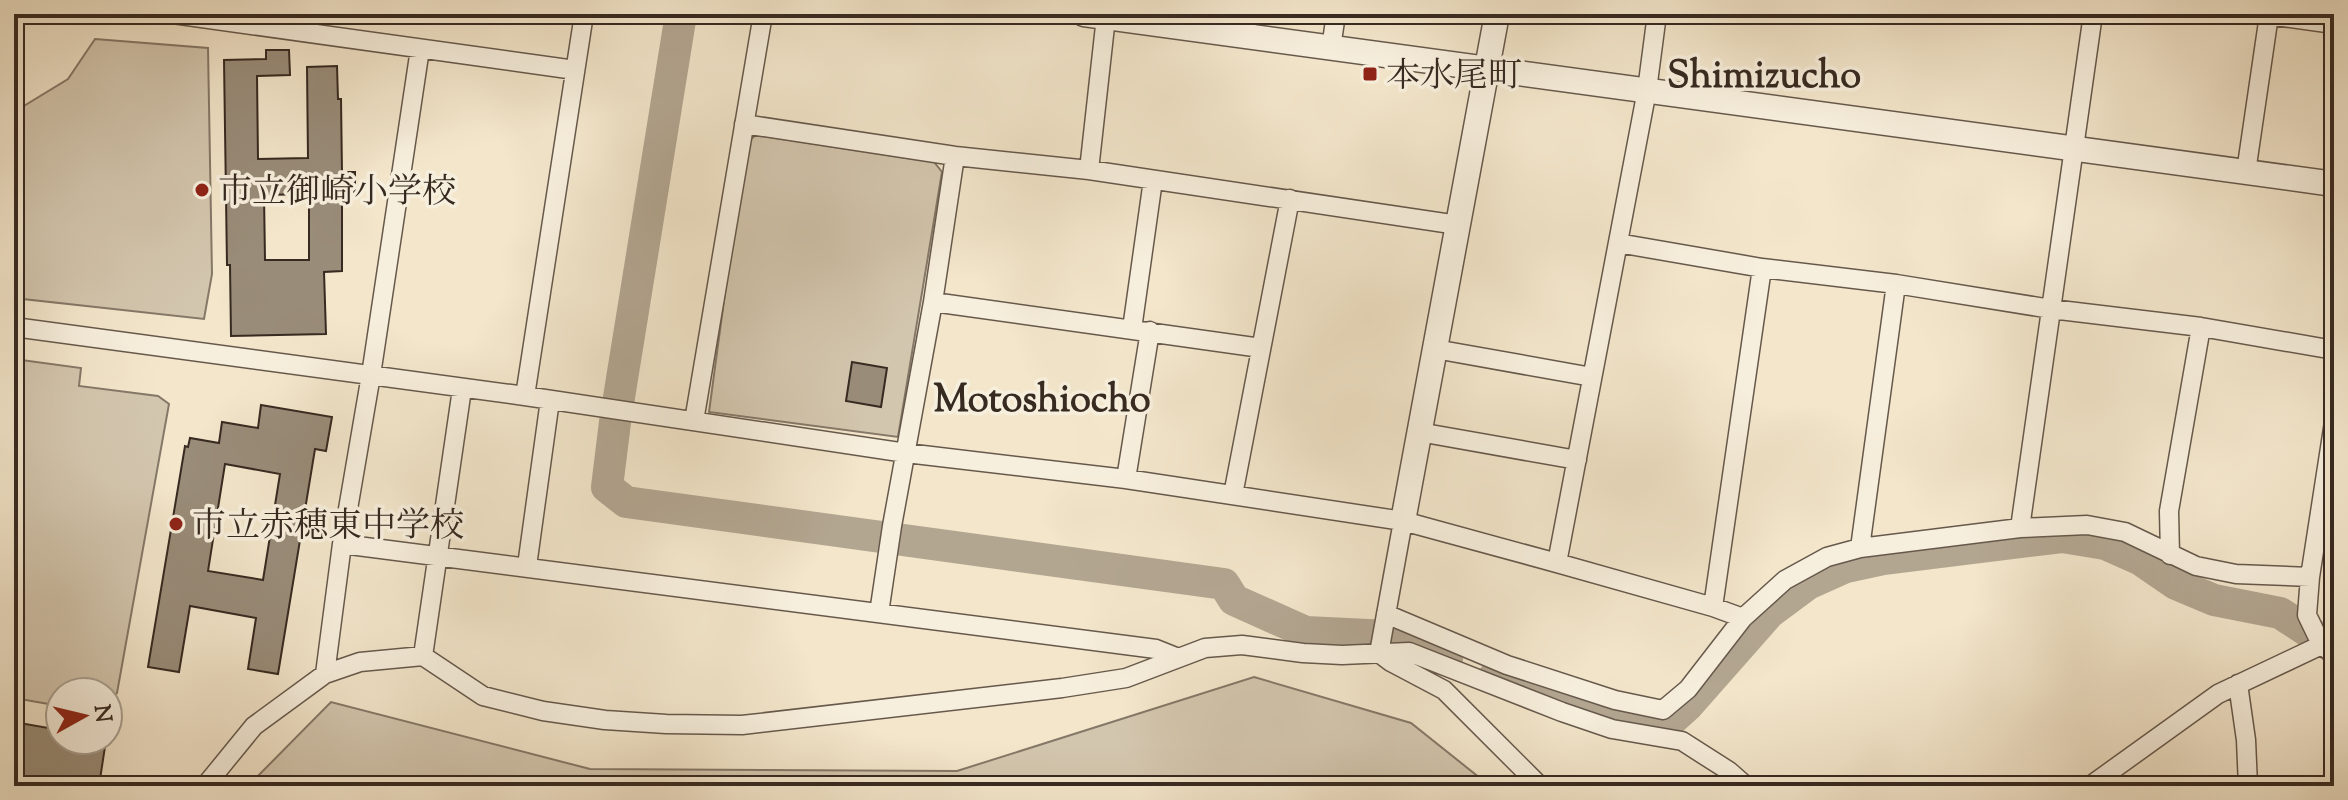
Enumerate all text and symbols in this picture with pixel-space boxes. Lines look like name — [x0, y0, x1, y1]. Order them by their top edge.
district label: Shimizucho — [1667, 51, 1861, 105]
place label: 本水尾町 — [1386, 53, 1522, 102]
marker: 本水尾町 — [1361, 65, 1379, 83]
place label: 市立御崎小学校 — [218, 169, 456, 218]
marker: 市立御崎小学校 — [193, 181, 211, 199]
district label: Motoshiocho — [933, 375, 1151, 429]
place label: 市立赤穂東中学校 — [192, 503, 464, 552]
marker: 市立赤穂東中学校 — [167, 515, 185, 533]
north arrow — [44, 676, 124, 756]
text: N — [84, 703, 118, 725]

